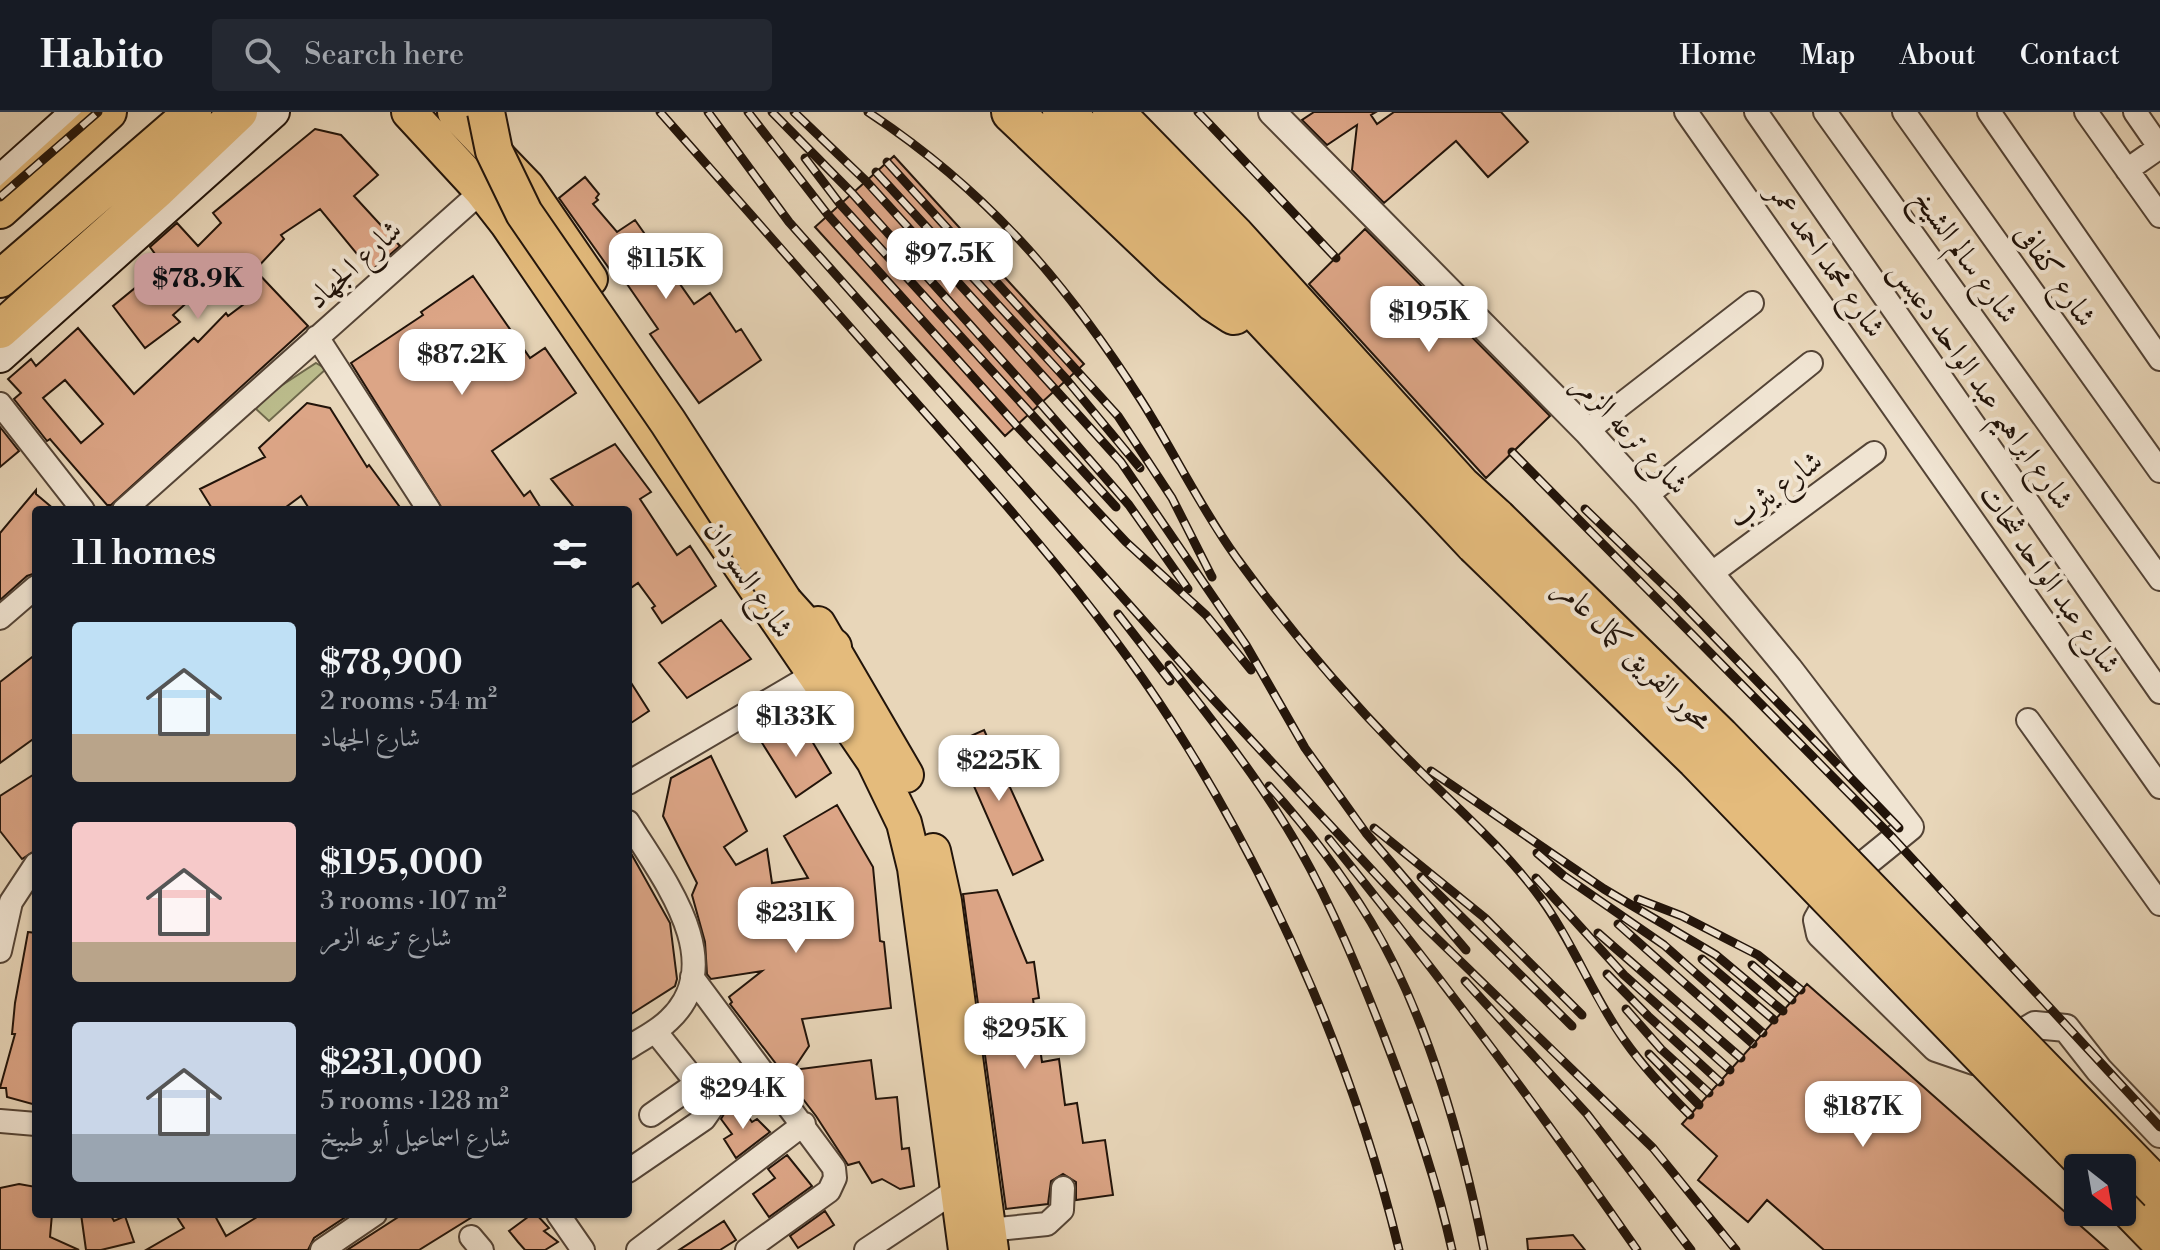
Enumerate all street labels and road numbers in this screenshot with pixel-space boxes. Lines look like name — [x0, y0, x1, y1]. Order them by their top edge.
street label: شارع محمد احمد عمر — [1753, 173, 1894, 348]
street label: شارع سالم الشيخ — [1898, 182, 2027, 335]
street label: شارع الجهاد — [299, 212, 414, 321]
street label: شارع كفافى — [2002, 216, 2104, 338]
street label: شارع ابراهيم عبد الواحد دعبس — [1873, 253, 2082, 523]
street label: شارع ترعه الزمر — [1561, 366, 1696, 507]
street label: شارع يثرب — [1721, 443, 1833, 541]
street label: شارع عبد الواحد شحات — [1966, 477, 2129, 685]
street label: شارع السودان — [691, 513, 802, 649]
street label: محور الفريق كمال عامر — [1546, 570, 1720, 740]

